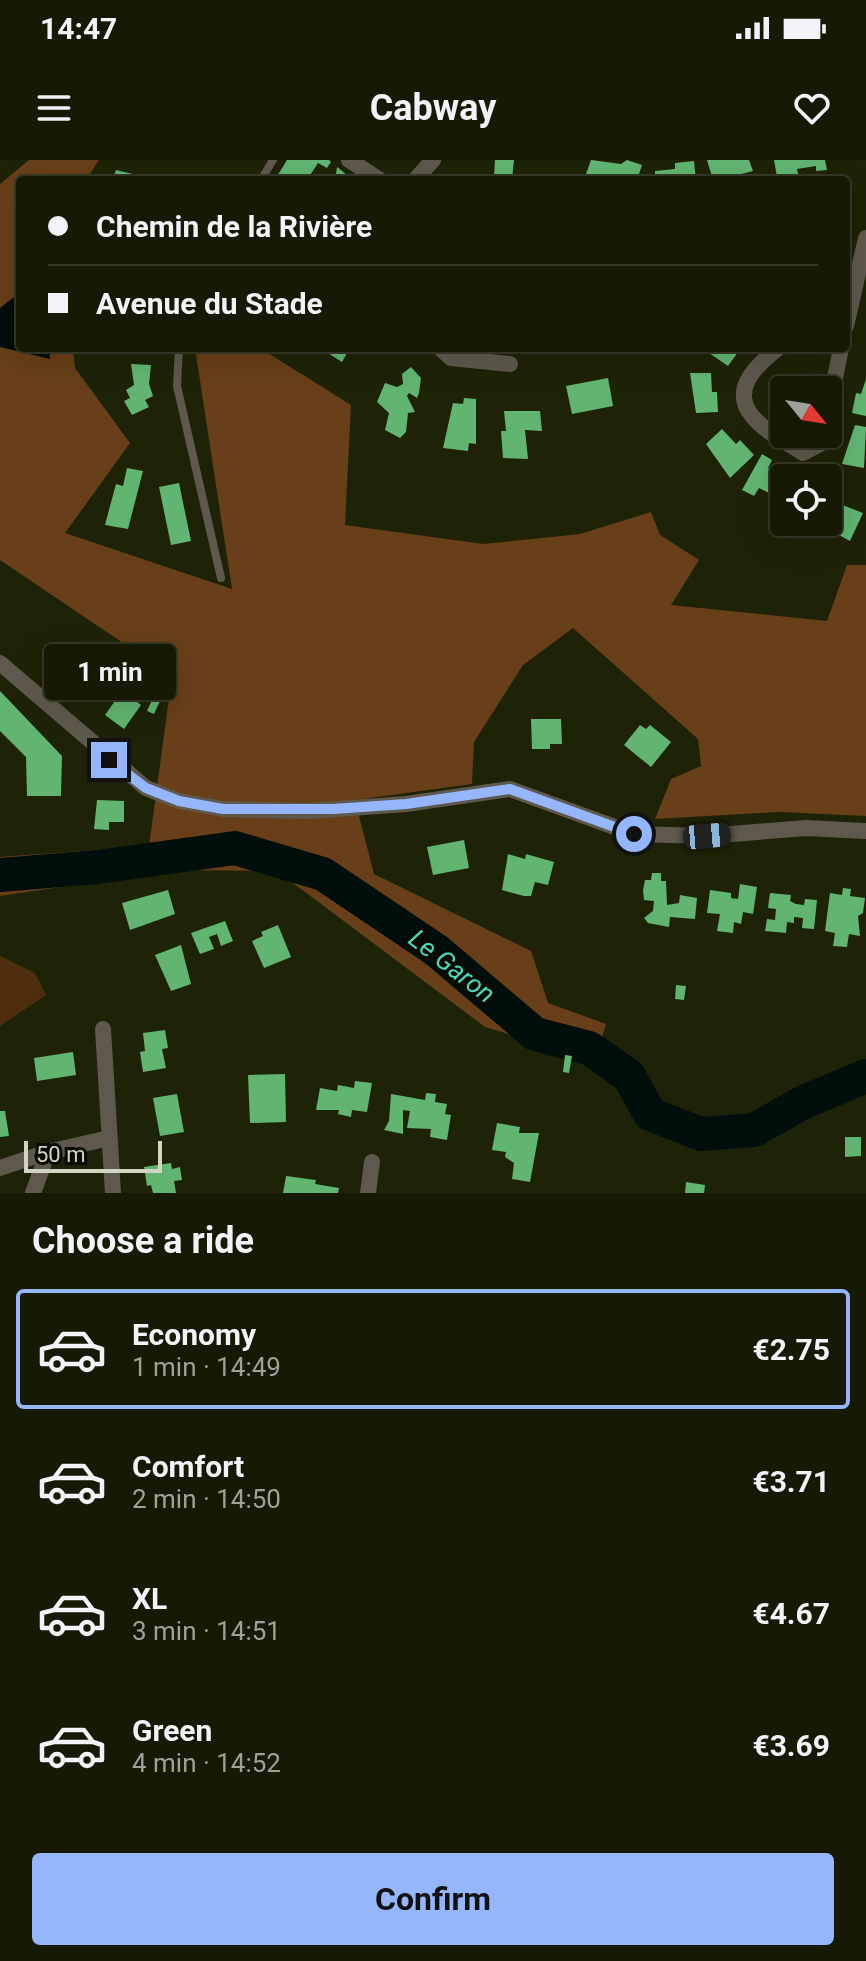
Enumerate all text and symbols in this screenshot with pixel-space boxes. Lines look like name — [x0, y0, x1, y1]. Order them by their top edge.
text: 14:47 — [40, 11, 117, 46]
icon: menu — [32, 86, 76, 130]
icon: heart — [790, 86, 834, 130]
text: Cabway — [370, 87, 496, 129]
text: Chemin de la Rivière — [96, 209, 372, 244]
text: Avenue du Stade — [96, 286, 323, 321]
north arrow — [770, 376, 842, 448]
map controls — [770, 376, 842, 536]
button: locate — [770, 464, 842, 536]
callout: 1 min — [43, 644, 175, 700]
text: 1 min — [77, 657, 143, 687]
route end — [91, 742, 127, 778]
route start — [616, 816, 652, 852]
car — [682, 822, 732, 850]
water label: Le Garon — [403, 923, 501, 1009]
scale bar — [24, 1137, 162, 1173]
text: 50 m — [36, 1142, 85, 1167]
text: Choose a ride — [32, 1220, 254, 1262]
icon: car — [36, 1313, 108, 1385]
text: Economy — [132, 1317, 256, 1352]
text: €2.75 — [752, 1332, 830, 1367]
text: 1 min · 14:49 — [132, 1352, 281, 1382]
icon: car — [36, 1445, 108, 1517]
text: Comfort — [132, 1449, 244, 1484]
text: €3.71 — [752, 1464, 830, 1499]
text: 2 min · 14:50 — [132, 1484, 281, 1514]
icon: car — [36, 1577, 108, 1649]
text: XL — [132, 1581, 167, 1616]
text: €4.67 — [752, 1596, 830, 1631]
text: 3 min · 14:51 — [132, 1616, 281, 1646]
icon: car — [36, 1709, 108, 1781]
text: Green — [132, 1713, 212, 1748]
text: €3.69 — [752, 1728, 830, 1763]
text: 4 min · 14:52 — [132, 1748, 281, 1778]
button: Confirm — [32, 1853, 834, 1945]

